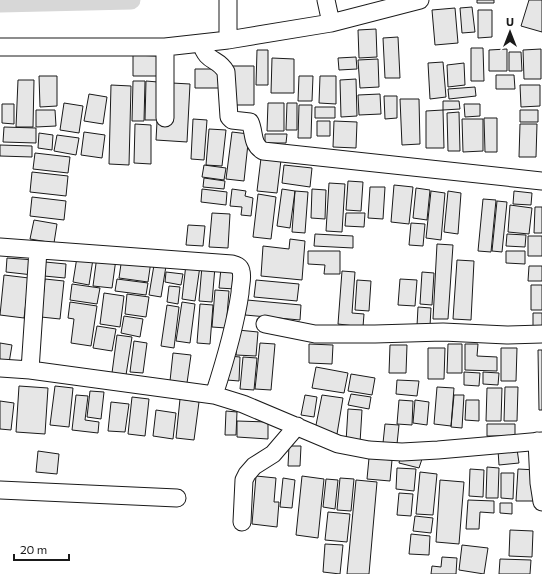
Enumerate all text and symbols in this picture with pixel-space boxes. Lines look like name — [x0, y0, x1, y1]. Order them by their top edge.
north arrow — [490, 12, 530, 52]
text: U — [506, 15, 514, 28]
scale bar — [14, 536, 69, 562]
text: 20 m — [20, 542, 47, 556]

